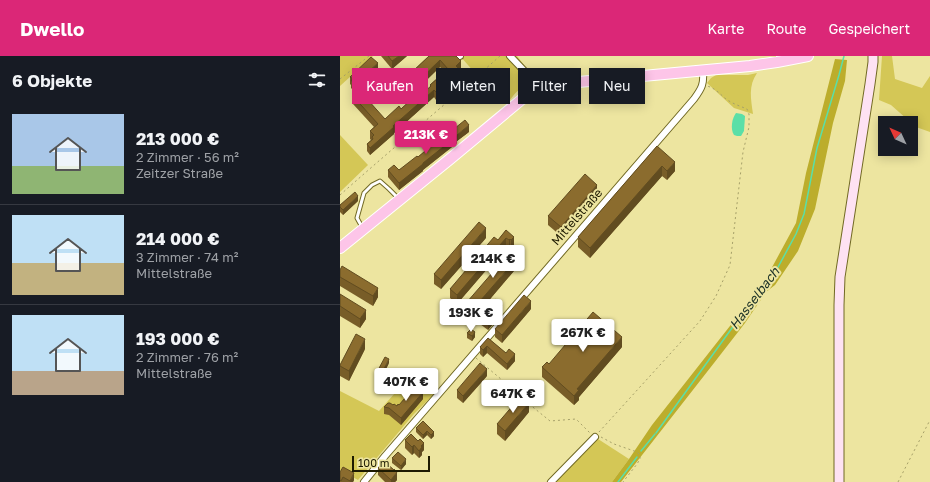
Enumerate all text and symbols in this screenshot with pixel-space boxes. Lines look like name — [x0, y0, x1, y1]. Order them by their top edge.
text: Dwello — [20, 17, 85, 40]
text: Karte — [708, 20, 744, 37]
text: Route — [766, 20, 806, 37]
text: Gespeichert — [828, 20, 910, 37]
chip: Kaufen — [352, 68, 428, 104]
chip: Mieten — [436, 68, 510, 104]
chip: Filter — [518, 68, 581, 104]
chip: Neu — [589, 68, 645, 104]
icon: filters — [306, 69, 328, 91]
text: 6 Objekte — [12, 70, 92, 91]
north arrow — [878, 116, 918, 156]
map controls — [878, 116, 918, 156]
pin: 213K € — [393, 121, 459, 155]
text: 213K € — [404, 126, 448, 142]
text: 213 000 € — [136, 128, 219, 149]
icon: home — [44, 130, 92, 178]
text: 2 Zimmer · 56 m² — [136, 149, 239, 165]
text: Zeitzer Straße — [136, 165, 223, 181]
street label: Mittelstraße — [548, 185, 605, 248]
text: 214 000 € — [136, 228, 219, 249]
icon: home — [44, 231, 92, 279]
pin: 214K € — [460, 245, 526, 279]
text: 3 Zimmer · 74 m² — [136, 249, 238, 265]
text: 214K € — [471, 250, 515, 266]
water label: Hasselbach — [726, 263, 783, 332]
text: Mittelstraße — [136, 265, 212, 281]
pin: 193K € — [438, 299, 504, 333]
text: 193K € — [449, 304, 493, 320]
pin: 267K € — [550, 319, 616, 353]
text: 267K € — [560, 324, 606, 340]
text: 193 000 € — [136, 328, 220, 349]
icon: home — [44, 331, 92, 379]
text: 2 Zimmer · 76 m² — [136, 349, 238, 365]
text: Mittelstraße — [136, 365, 212, 381]
pin: 407K € — [373, 368, 439, 402]
text: 407K € — [383, 373, 429, 389]
pin: 647K € — [480, 380, 546, 414]
text: 647K € — [490, 385, 536, 401]
scale bar — [352, 454, 430, 473]
text: 100 m — [358, 456, 389, 469]

